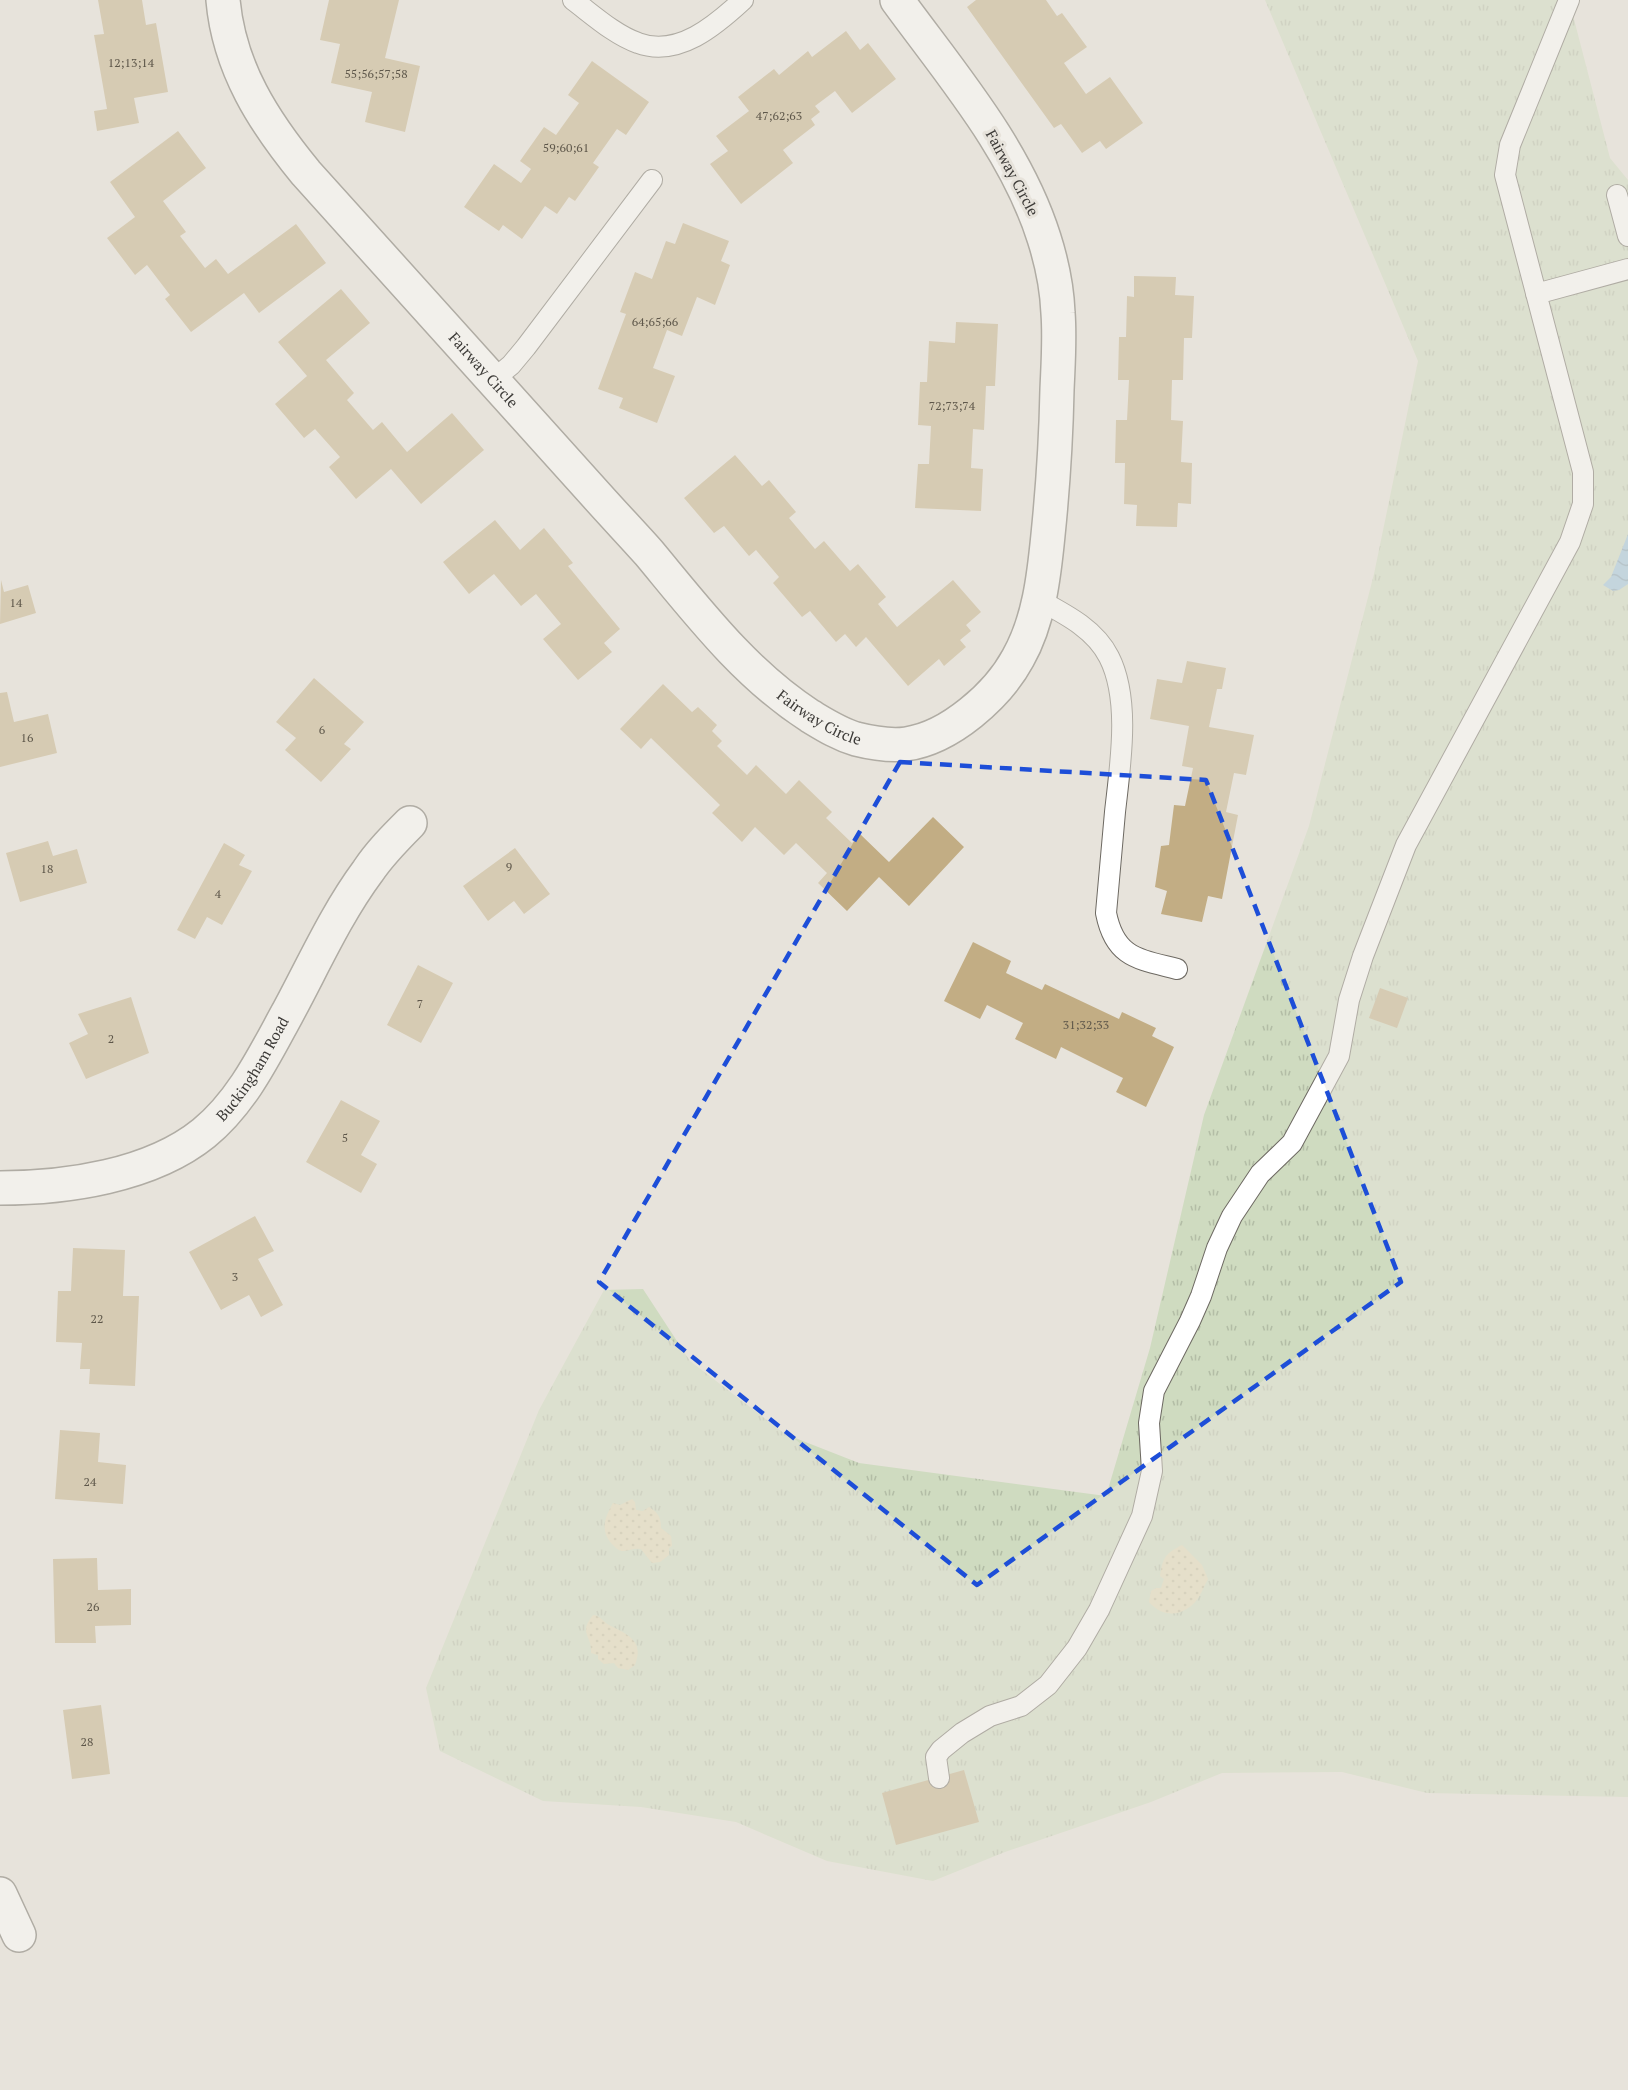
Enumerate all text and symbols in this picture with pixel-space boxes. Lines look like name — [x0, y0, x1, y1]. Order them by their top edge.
house number: 12;13;14 — [108, 55, 155, 70]
house number: 55;56;57;58 — [344, 66, 408, 81]
house number: 47;62;63 — [756, 108, 802, 123]
street label: Fairway Circle — [982, 126, 1044, 219]
house number: 59;60;61 — [543, 140, 589, 155]
house number: 64;65;66 — [632, 314, 679, 329]
street label: Fairway Circle — [445, 327, 523, 411]
house number: 72;73;74 — [929, 398, 976, 413]
house number: 14 — [10, 595, 23, 610]
street label: Fairway Circle — [773, 685, 863, 749]
house number: 6 — [319, 722, 326, 737]
house number: 16 — [21, 730, 34, 745]
house number: 9 — [506, 859, 512, 874]
house number: 18 — [41, 861, 53, 876]
house number: 4 — [215, 886, 222, 901]
house number: 7 — [417, 996, 423, 1011]
street label: Buckingham Road — [211, 1013, 293, 1125]
house number: 31;32;33 — [1063, 1017, 1109, 1032]
house number: 2 — [108, 1031, 114, 1046]
house number: 5 — [342, 1130, 348, 1145]
house number: 3 — [232, 1269, 238, 1284]
house number: 22 — [91, 1311, 103, 1326]
house number: 24 — [84, 1474, 97, 1489]
house number: 26 — [87, 1599, 100, 1614]
house number: 28 — [81, 1734, 93, 1749]

